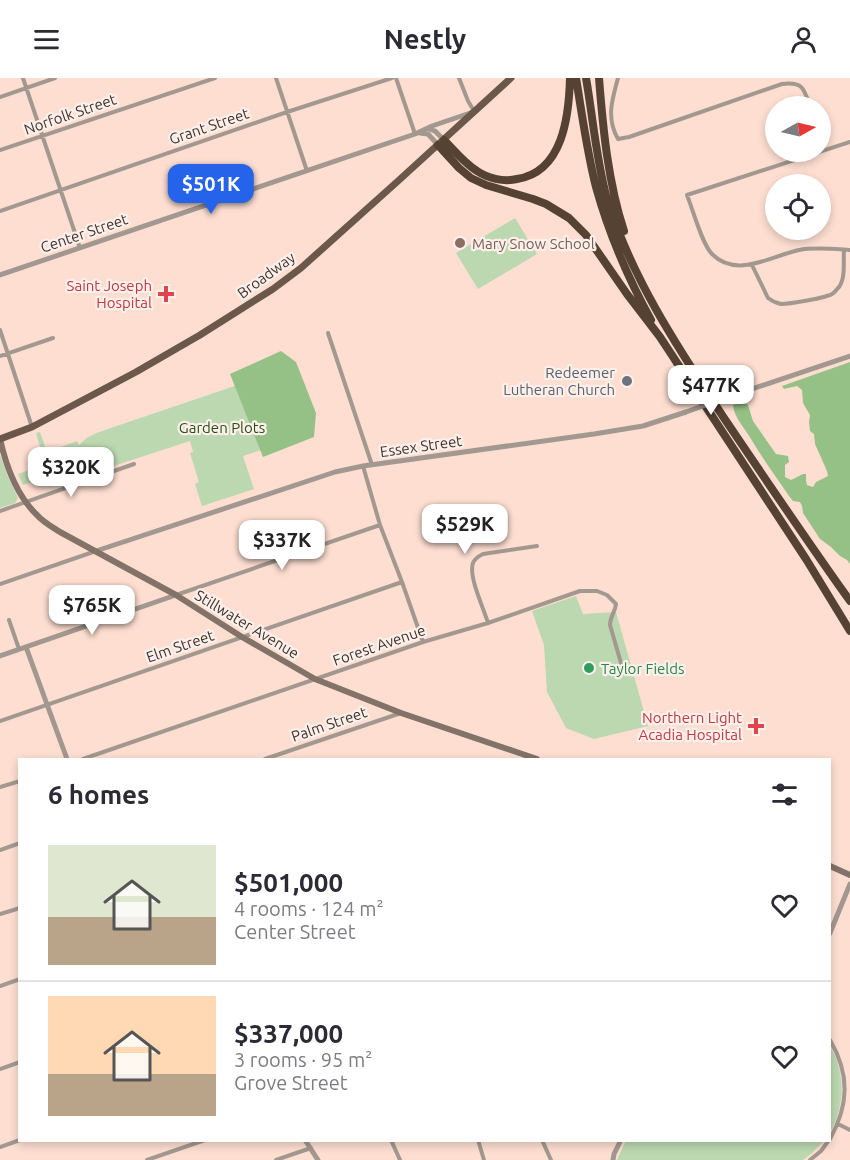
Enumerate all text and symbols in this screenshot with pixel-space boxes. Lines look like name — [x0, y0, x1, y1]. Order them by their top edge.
icon: menu — [30, 23, 63, 56]
icon: person — [787, 23, 820, 56]
text: Nestly — [384, 24, 466, 54]
street label: Norfolk Street — [22, 90, 118, 138]
north arrow — [765, 96, 831, 162]
map controls — [765, 96, 831, 240]
street label: Grant Street — [167, 104, 251, 148]
pin: $501K — [169, 164, 253, 215]
text: $501K — [182, 172, 240, 195]
button: locate — [765, 174, 831, 240]
street label: Center Street — [38, 210, 130, 256]
place label: Mary Snow School — [472, 235, 595, 252]
marker: Mary Snow School — [453, 236, 467, 250]
street label: Broadway — [234, 248, 298, 302]
place label: Saint Joseph Hospital — [67, 277, 152, 311]
marker: Saint Joseph Hospital — [157, 285, 175, 303]
place label: Redeemer Lutheran Church — [503, 364, 615, 398]
pin: $477K — [669, 365, 753, 416]
text: $477K — [682, 373, 740, 396]
marker: Redeemer Lutheran Church — [620, 374, 634, 388]
park label: Garden Plots — [179, 419, 265, 436]
street label: Essex Street — [379, 432, 463, 460]
pin: $320K — [29, 447, 113, 498]
text: $320K — [42, 455, 100, 478]
pin: $529K — [423, 504, 507, 555]
text: $529K — [436, 512, 494, 535]
pin: $337K — [240, 520, 324, 571]
text: $337K — [253, 528, 311, 551]
pin: $765K — [50, 585, 134, 636]
street label: Stillwater Avenue — [192, 586, 302, 662]
text: $765K — [63, 593, 121, 616]
street label: Forest Avenue — [330, 621, 428, 669]
street label: Elm Street — [144, 626, 216, 666]
place label: Taylor Fields — [601, 660, 685, 677]
marker: Taylor Fields — [582, 661, 596, 675]
street label: Palm Street — [289, 703, 369, 745]
place label: Northern Light Acadia Hospital — [638, 709, 742, 743]
marker: Northern Light Acadia Hospital — [747, 717, 765, 735]
icon: filters — [768, 778, 801, 811]
text: 6 homes — [48, 780, 149, 809]
text: $501,000 — [234, 868, 343, 897]
icon: home — [96, 869, 168, 941]
icon: heart — [768, 889, 801, 922]
text: 4 rooms · 124 m² — [234, 897, 384, 920]
text: Center Street — [234, 920, 356, 943]
text: $337,000 — [234, 1019, 343, 1048]
icon: home — [96, 1020, 168, 1092]
icon: heart — [768, 1040, 801, 1073]
text: 3 rooms · 95 m² — [234, 1048, 372, 1071]
text: Grove Street — [234, 1071, 348, 1094]

